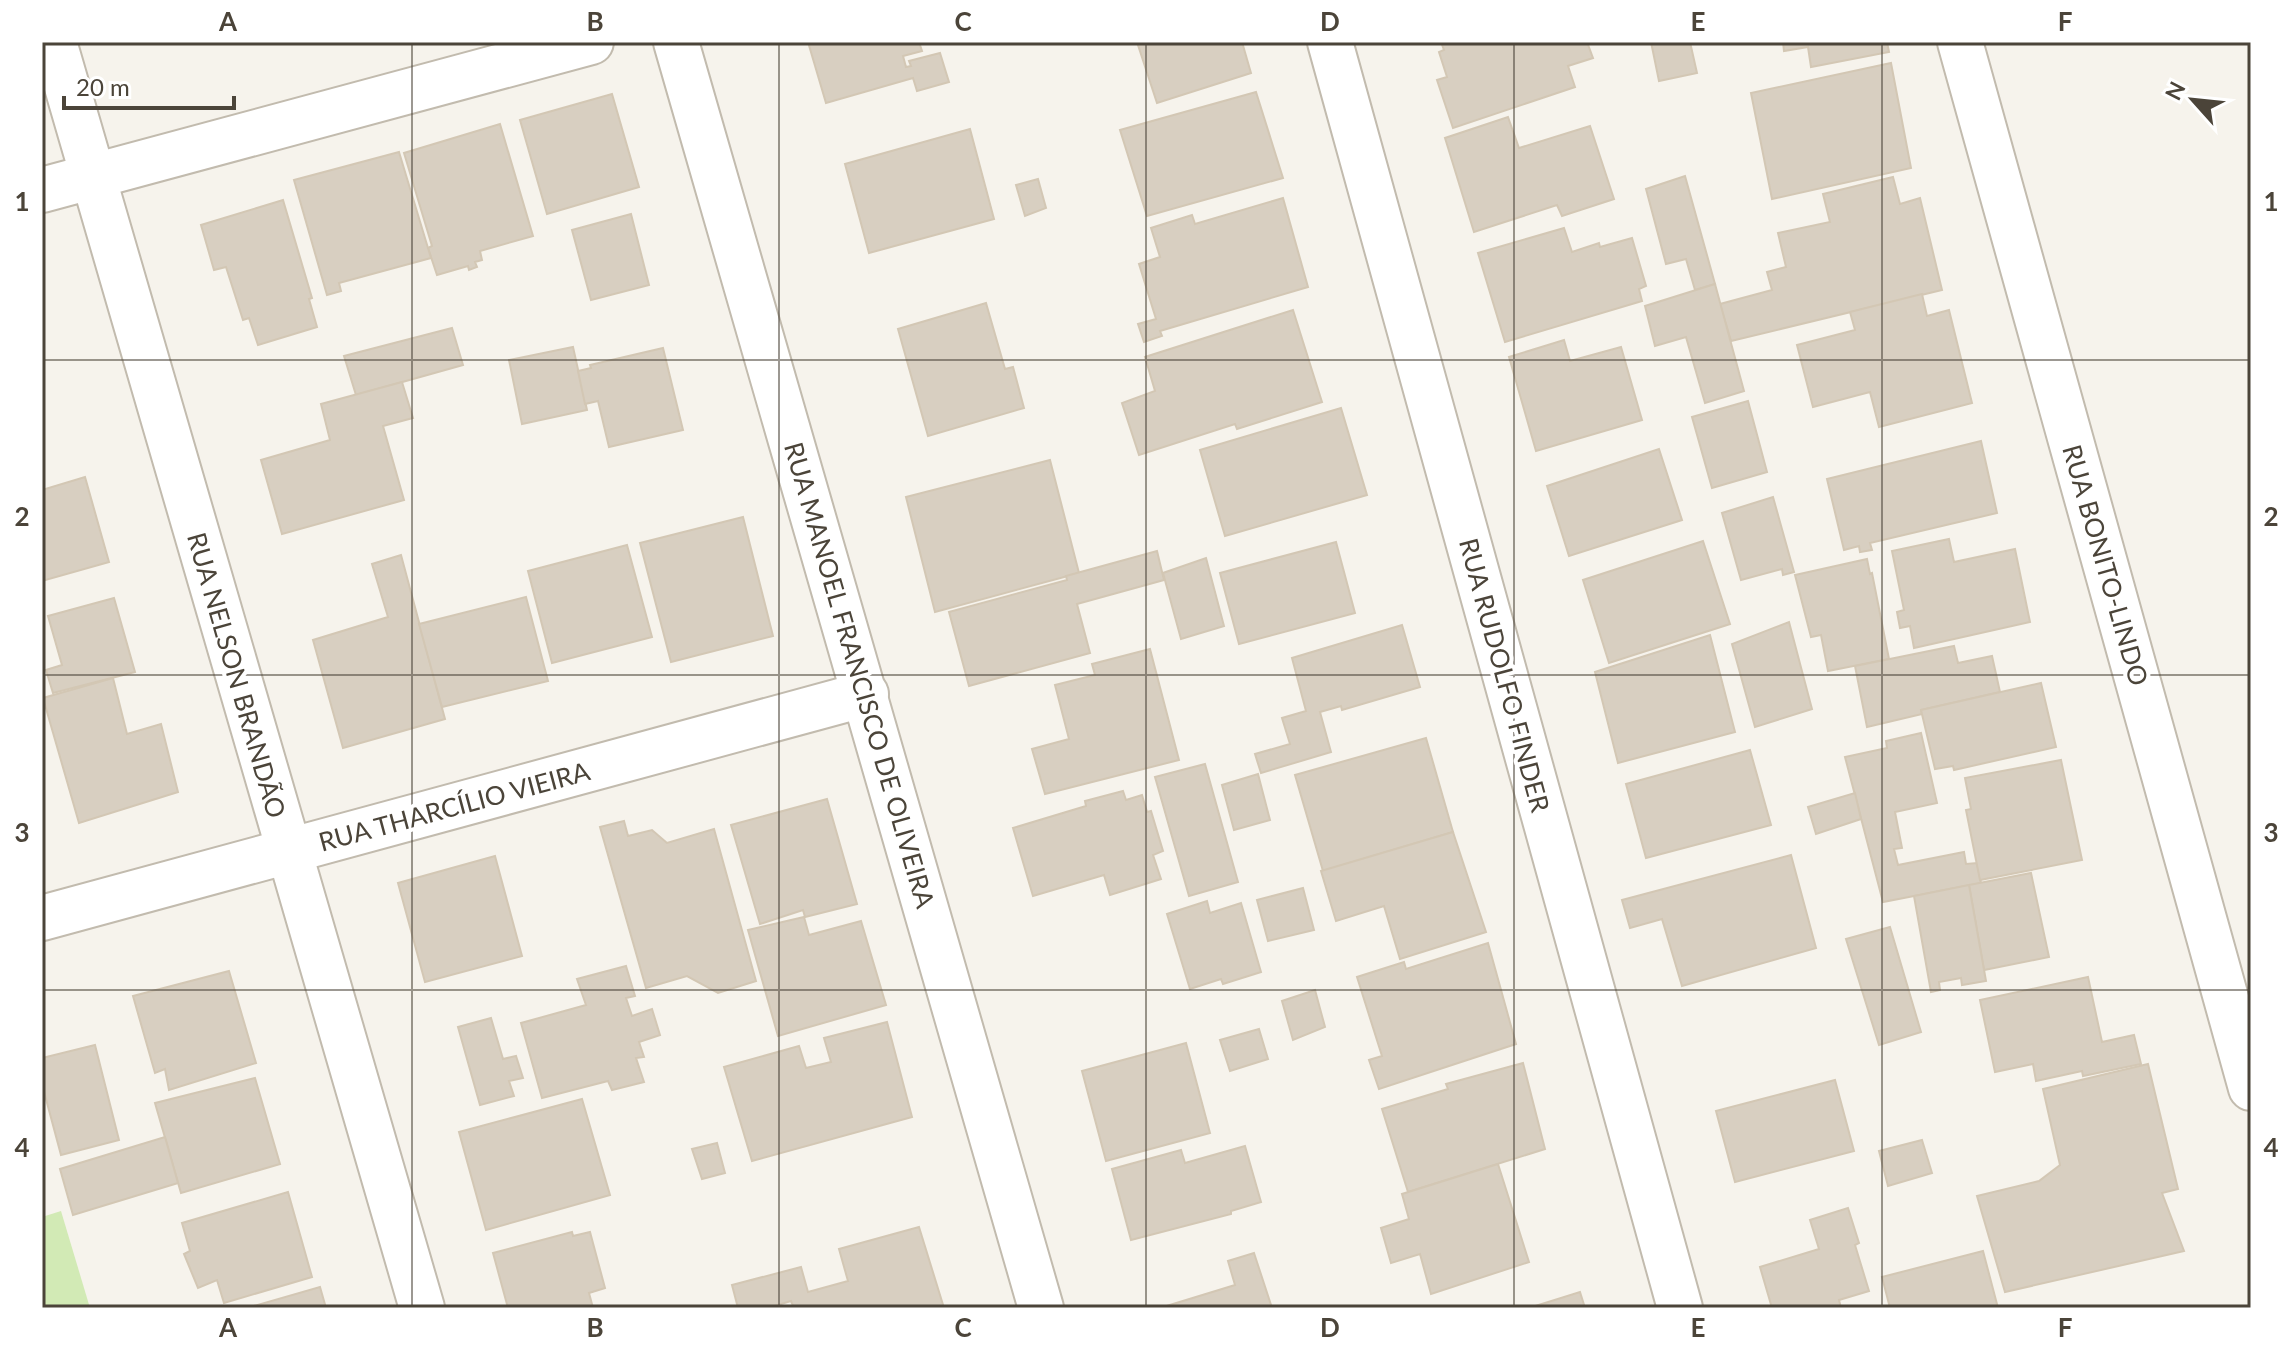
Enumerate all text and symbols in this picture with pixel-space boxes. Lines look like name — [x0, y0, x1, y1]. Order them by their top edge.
text: A — [218, 5, 238, 37]
text: B — [586, 5, 604, 37]
text: C — [954, 5, 972, 37]
text: D — [1320, 5, 1340, 37]
text: E — [1691, 5, 1705, 37]
text: F — [2058, 5, 2072, 37]
scale bar — [64, 60, 234, 110]
north arrow — [2153, 60, 2233, 140]
text: 20 m — [76, 72, 130, 101]
text: N — [2159, 77, 2191, 104]
text: 1 — [14, 185, 30, 217]
text: 1 — [2263, 185, 2279, 217]
street label: RUA MANOEL FRANCISCO DE OLIVEIRA — [778, 438, 942, 912]
street label: RUA BONITO-LINDO — [2056, 441, 2156, 689]
text: 2 — [14, 500, 30, 532]
text: 2 — [2263, 500, 2279, 532]
street label: RUA NELSON BRANDÃO — [181, 528, 293, 822]
street label: RUA RUDOLFO FINDER — [1453, 534, 1557, 816]
street label: RUA THARCÍLIO VIEIRA — [315, 754, 593, 858]
text: 3 — [14, 816, 30, 848]
text: 3 — [2263, 816, 2279, 848]
text: 4 — [14, 1131, 30, 1163]
text: 4 — [2263, 1131, 2279, 1163]
text: A — [218, 1311, 238, 1343]
text: B — [586, 1311, 604, 1343]
text: C — [954, 1311, 972, 1343]
text: D — [1320, 1311, 1340, 1343]
text: E — [1691, 1311, 1705, 1343]
text: F — [2058, 1311, 2072, 1343]

